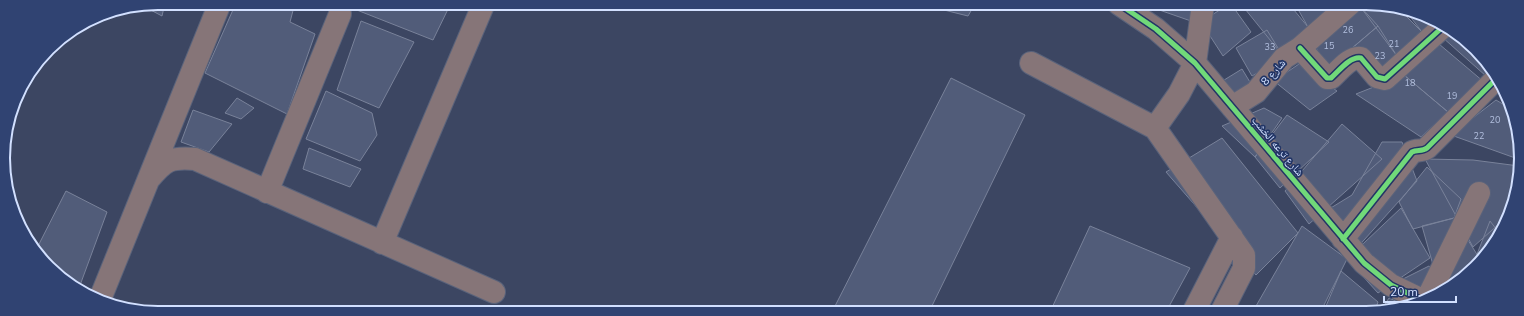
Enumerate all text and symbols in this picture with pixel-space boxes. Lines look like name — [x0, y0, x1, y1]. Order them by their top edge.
house number: 26 — [1343, 24, 1353, 36]
house number: 21 — [1389, 38, 1399, 50]
house number: 15 — [1324, 40, 1334, 52]
house number: 33 — [1265, 41, 1275, 53]
house number: 23 — [1375, 50, 1385, 62]
street label: شارع 8 — [1258, 56, 1289, 89]
house number: 18 — [1405, 77, 1415, 89]
house number: 19 — [1447, 90, 1457, 102]
street label: شارع ترعه الخشب — [1248, 113, 1307, 179]
house number: 20 — [1490, 114, 1500, 126]
house number: 22 — [1474, 130, 1484, 142]
scale bar — [1384, 278, 1456, 304]
text: 20 m — [1390, 284, 1418, 300]

